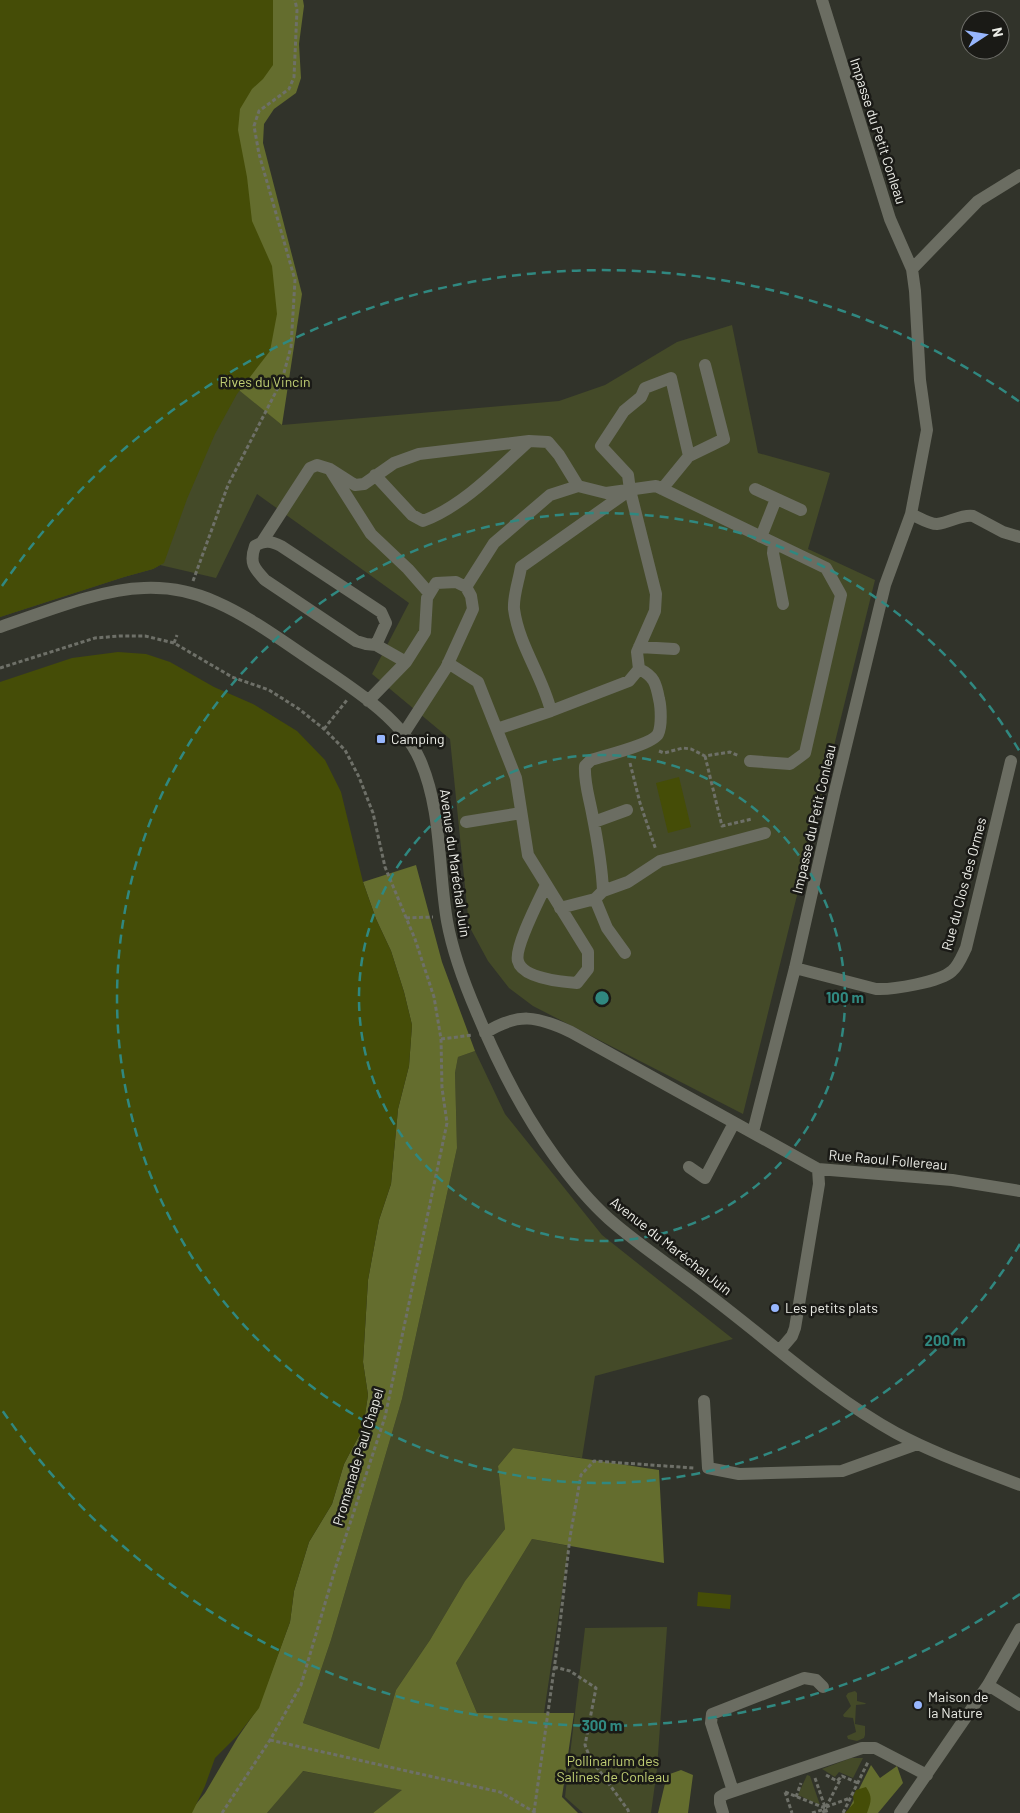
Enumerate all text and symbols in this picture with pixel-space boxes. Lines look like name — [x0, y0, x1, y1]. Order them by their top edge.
north arrow — [960, 10, 1010, 60]
text: N — [989, 26, 1007, 39]
street label: Impasse du Petit Conleau — [847, 56, 910, 206]
park label: Rives du Vincin — [219, 373, 311, 390]
place label: Camping — [391, 730, 444, 747]
marker: Camping — [375, 733, 387, 745]
street label: Impasse du Petit Conleau — [788, 743, 839, 895]
street label: Avenue du Maréchal Juin — [437, 788, 474, 938]
street label: Rue du Clos des Ormes — [938, 815, 990, 952]
text: 100 m — [826, 988, 864, 1006]
centre of rings — [593, 989, 611, 1007]
street label: Rue Raoul Follereau — [828, 1146, 948, 1173]
street label: Avenue du Maréchal Juin — [607, 1193, 735, 1298]
place label: Les petits plats — [785, 1299, 878, 1316]
marker: Les petits plats — [769, 1302, 781, 1314]
text: 200 m — [924, 1331, 966, 1349]
street label: Promenade Paul Chapel — [328, 1386, 387, 1528]
place label: Maison de la Nature — [928, 1688, 989, 1721]
marker: Maison de la Nature — [912, 1699, 924, 1711]
text: 300 m — [582, 1716, 622, 1734]
park label: Pollinarium des Salines de Conleau — [556, 1752, 670, 1785]

